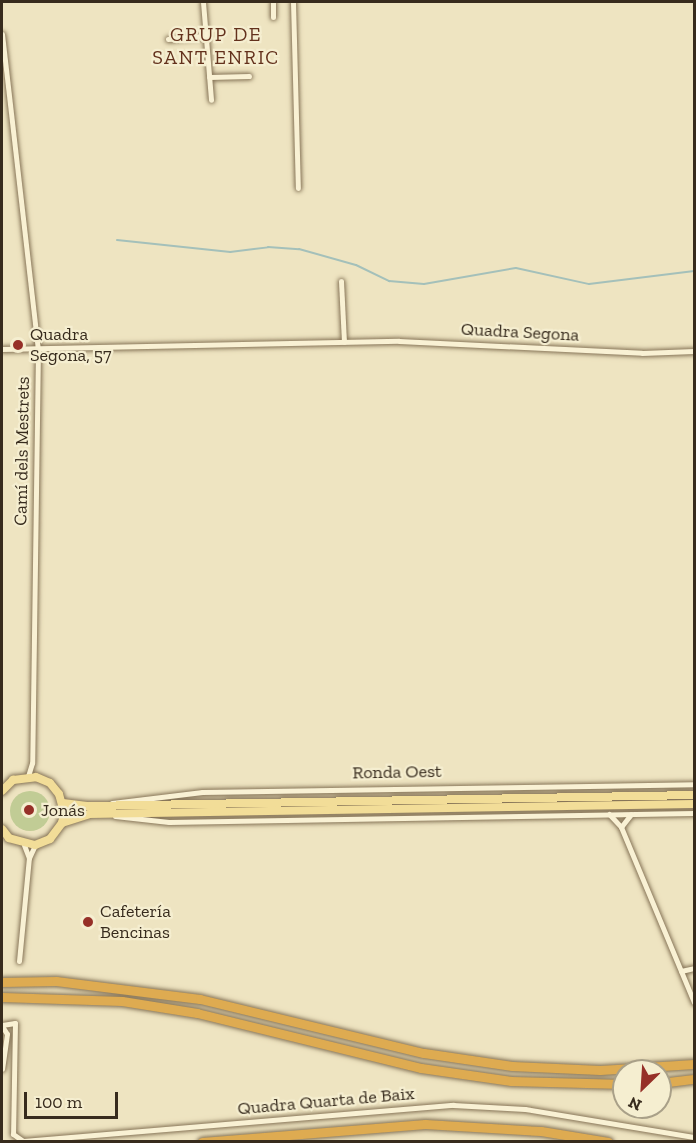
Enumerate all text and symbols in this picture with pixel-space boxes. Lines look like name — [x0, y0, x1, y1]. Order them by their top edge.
district label: GRUP DE SANT ENRIC — [152, 22, 280, 69]
street label: Quadra Segona — [460, 318, 580, 346]
place label: Quadra Segona, 57 — [30, 324, 112, 366]
marker: Quadra Segona, 57 — [11, 338, 25, 352]
street label: Camí dels Mestrets — [10, 376, 34, 526]
street label: Ronda Oest — [352, 760, 442, 784]
place label: Jonás — [41, 799, 85, 821]
marker: Jonás — [22, 803, 36, 817]
place label: Cafetería Bencinas — [100, 901, 171, 944]
marker: Cafetería Bencinas — [81, 915, 95, 929]
north arrow — [612, 1059, 672, 1119]
scale bar — [27, 1080, 122, 1118]
street label: Quadra Quarta de Baix — [237, 1083, 415, 1119]
text: 100 m — [35, 1091, 82, 1113]
text: N — [626, 1093, 645, 1115]

